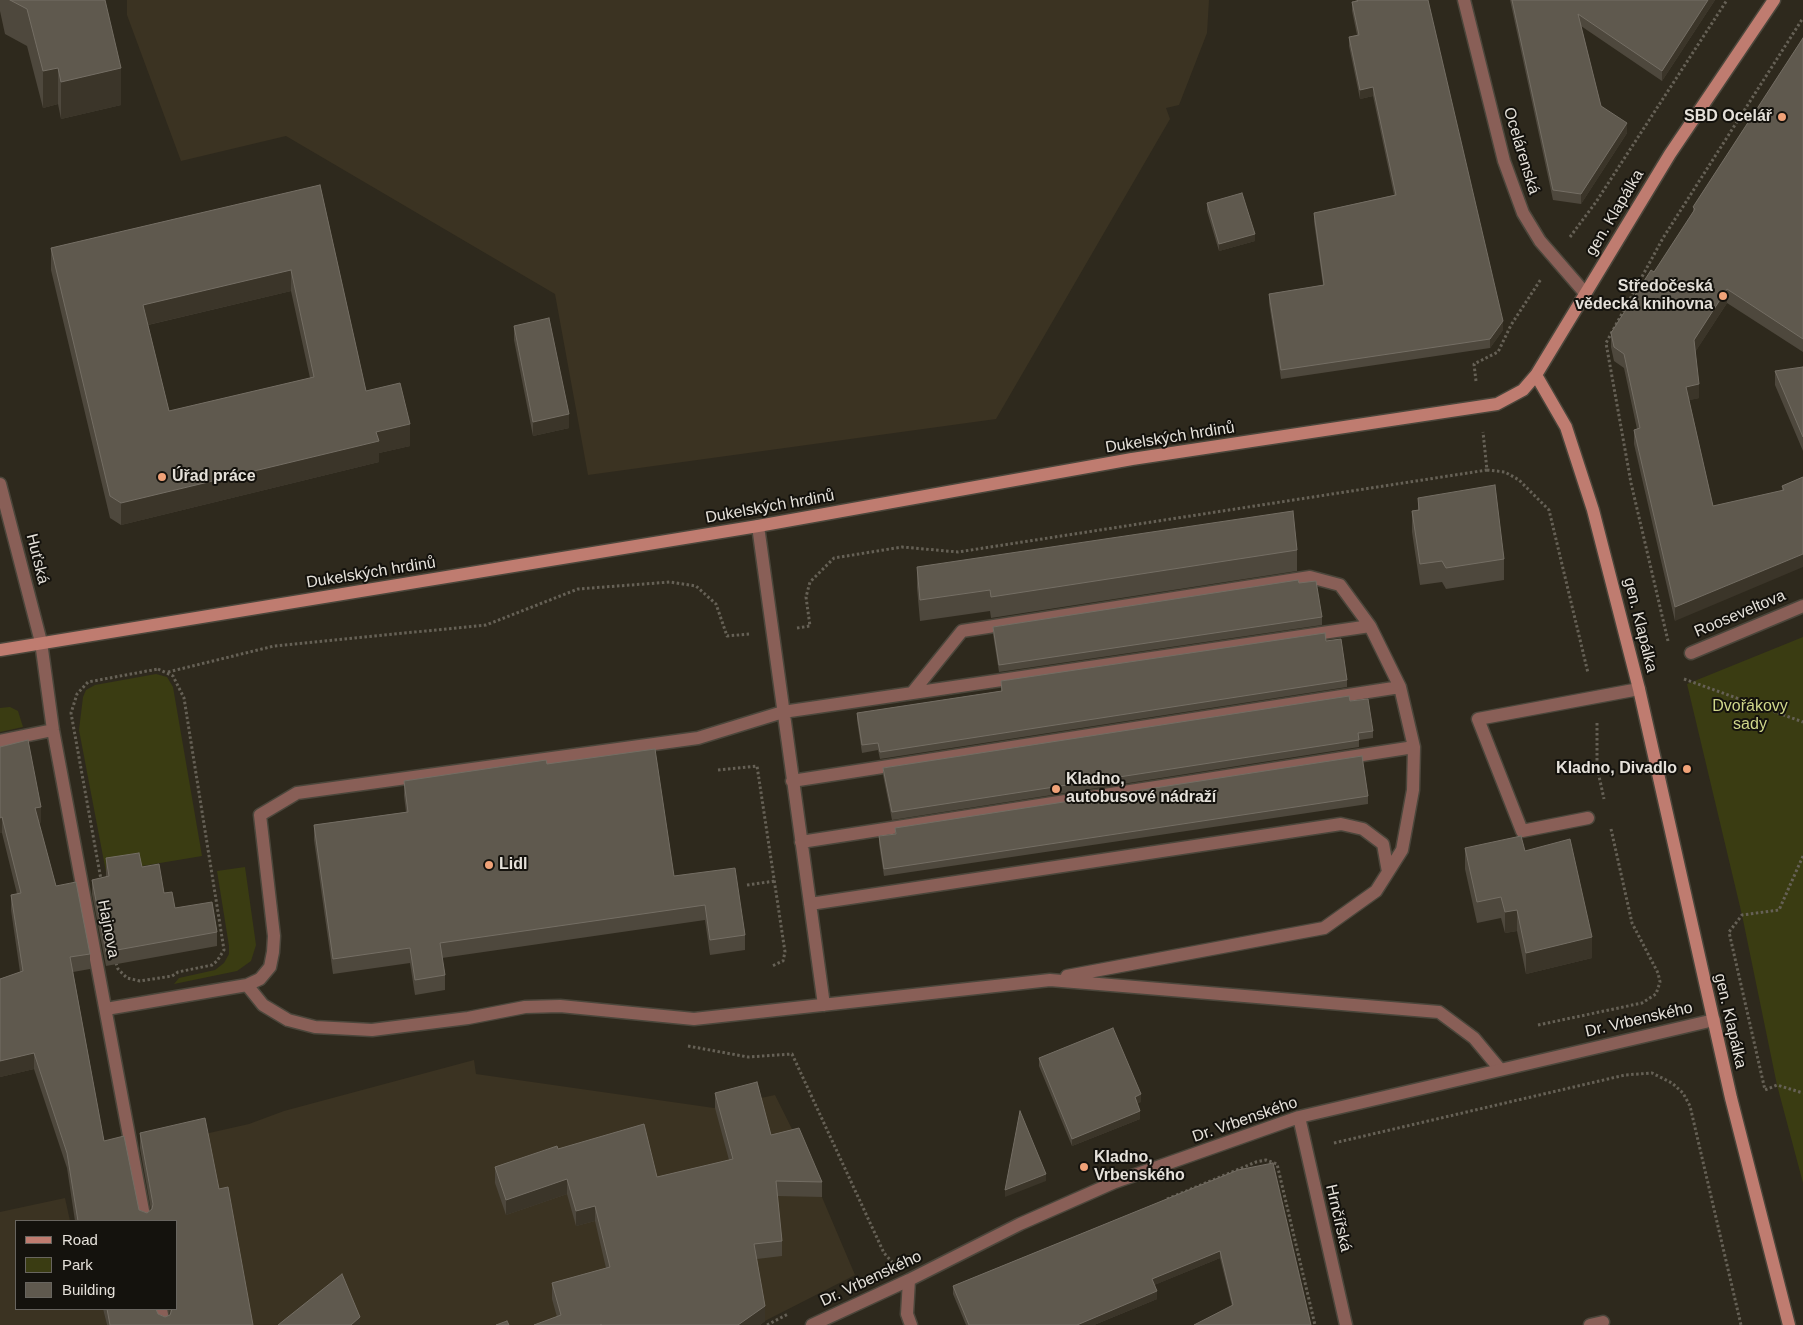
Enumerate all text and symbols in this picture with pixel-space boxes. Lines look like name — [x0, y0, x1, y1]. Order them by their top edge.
street label: Ocelárenská — [1499, 105, 1543, 197]
place label: SBD Ocelář — [1684, 107, 1772, 127]
marker: SBD Ocelář — [1776, 111, 1788, 123]
street label: gen. Klapálka — [1582, 166, 1648, 260]
place label: Středočeská vědecká knihovna — [1575, 277, 1713, 315]
marker: Středočeská vědecká knihovna — [1717, 290, 1729, 302]
street label: Dukelských hrdinů — [1104, 418, 1236, 458]
place label: Úřad práce — [172, 467, 256, 487]
marker: Úřad práce — [156, 471, 168, 483]
street label: Dukelských hrdinů — [704, 486, 836, 528]
street label: Huťská — [21, 532, 53, 586]
street label: Dukelských hrdinů — [305, 553, 437, 593]
street label: gen. Klapálka — [1619, 576, 1661, 674]
street label: Rooseveltova — [1692, 586, 1788, 642]
park label: Dvořákovy sady — [1712, 697, 1788, 735]
place label: Kladno, Divadlo — [1556, 759, 1677, 779]
marker: Kladno, Divadlo — [1681, 763, 1693, 775]
place label: Kladno, autobusové nádraží — [1066, 770, 1216, 808]
marker: Kladno, autobusové nádraží — [1050, 783, 1062, 795]
place label: Lidl — [499, 855, 527, 875]
marker: Lidl — [483, 859, 495, 871]
street label: Hajnova — [93, 898, 123, 960]
street label: gen. Klapálka — [1710, 972, 1750, 1070]
street label: Dr. Vrbenského — [1583, 998, 1695, 1042]
street label: Dr. Vrbenského — [1190, 1093, 1300, 1147]
place label: Kladno, Vrbenského — [1094, 1148, 1185, 1186]
marker: Kladno, Vrbenského — [1078, 1161, 1090, 1173]
street label: Hrnčířská — [1321, 1182, 1355, 1254]
legend — [15, 1220, 178, 1310]
text: Road — [62, 1231, 98, 1248]
street label: Dr. Vrbenského — [817, 1247, 925, 1311]
text: Park — [62, 1256, 93, 1273]
text: Building — [62, 1281, 115, 1298]

